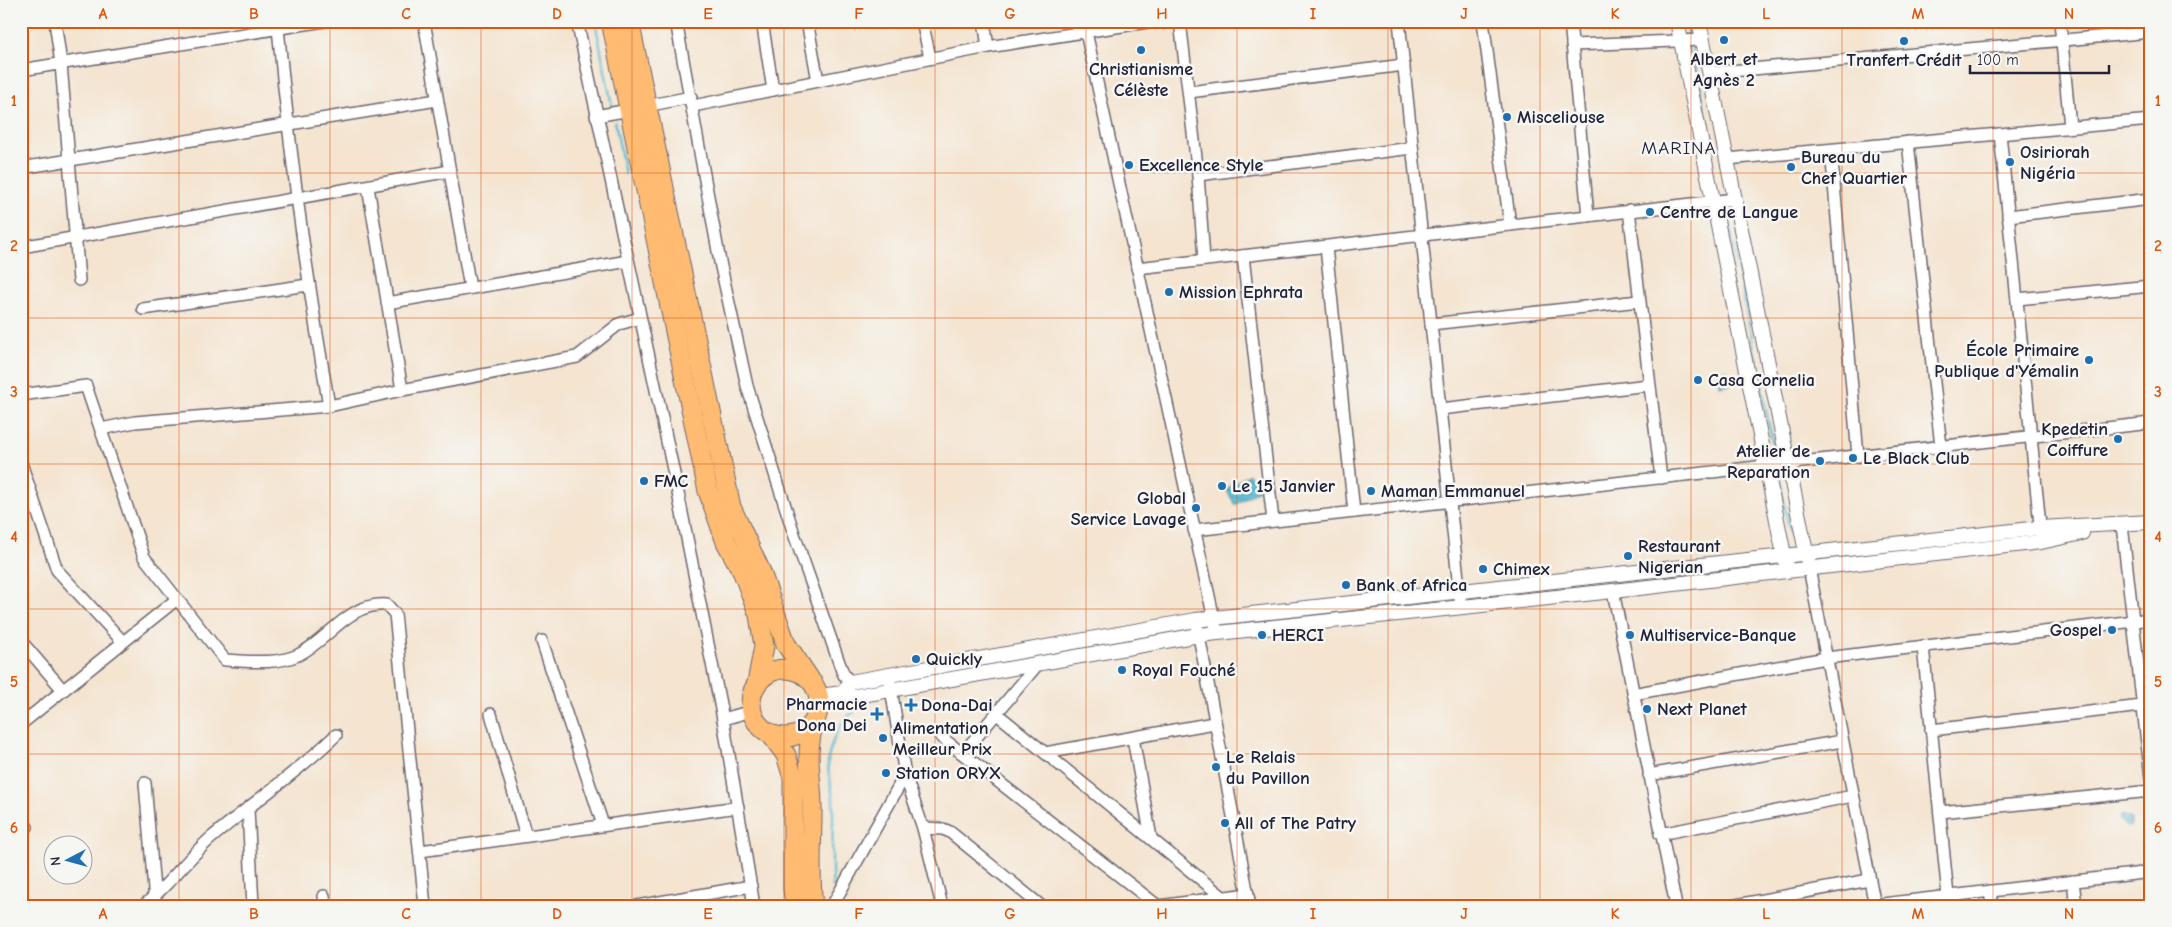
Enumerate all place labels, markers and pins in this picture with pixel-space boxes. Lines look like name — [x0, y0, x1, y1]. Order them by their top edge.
marker: Albert et Agnès 2 — [1718, 34, 1730, 46]
marker: Tranfert Crédit — [1898, 35, 1910, 47]
marker: Christianisme Célèste — [1135, 44, 1147, 56]
place label: Albert et Agnès 2 — [1691, 49, 1758, 91]
place label: Tranfert Crédit — [1847, 50, 1963, 71]
place label: Christianisme Célèste — [1089, 59, 1193, 101]
place label: Misceliouse — [1517, 107, 1605, 128]
marker: Misceliouse — [1501, 111, 1513, 123]
place label: Osiriorah Nigéria — [2020, 142, 2090, 184]
place label: Bureau du Chef Quartier — [1801, 147, 1908, 189]
place label: Excellence Style — [1139, 155, 1263, 176]
marker: Osiriorah Nigéria — [2004, 156, 2016, 168]
marker: Excellence Style — [1123, 159, 1135, 171]
marker: Bureau du Chef Quartier — [1785, 161, 1797, 173]
place label: Centre de Langue — [1660, 202, 1798, 223]
marker: Centre de Langue — [1644, 206, 1656, 218]
place label: Mission Ephrata — [1179, 282, 1303, 303]
marker: Mission Ephrata — [1163, 286, 1175, 298]
place label: École Primaire Publique d'Yémalin — [1934, 339, 2079, 382]
marker: École Primaire Publique d'Yémalin — [2083, 354, 2095, 366]
place label: Casa Cornelia — [1708, 370, 1815, 391]
marker: Casa Cornelia — [1692, 374, 1704, 386]
place label: Kpedetin Coiffure — [2041, 419, 2108, 461]
marker: Kpedetin Coiffure — [2112, 433, 2124, 445]
place label: Atelier de Reparation — [1727, 441, 1810, 483]
place label: Le Black Club — [1863, 448, 1969, 469]
marker: Le Black Club — [1847, 452, 1859, 464]
marker: Atelier de Reparation — [1814, 455, 1826, 467]
place label: FMC — [654, 471, 688, 492]
marker: FMC — [638, 475, 650, 487]
place label: Le 15 Janvier — [1232, 476, 1336, 497]
marker: Le 15 Janvier — [1216, 480, 1228, 492]
place label: Maman Emmanuel — [1381, 481, 1525, 502]
marker: Maman Emmanuel — [1365, 485, 1377, 497]
place label: Global Service Lavage — [1071, 488, 1186, 530]
marker: Global Service Lavage — [1190, 502, 1202, 514]
place label: Restaurant Nigerian — [1638, 536, 1722, 578]
marker: Restaurant Nigerian — [1622, 550, 1634, 562]
place label: Chimex — [1493, 559, 1550, 580]
marker: Chimex — [1477, 563, 1489, 575]
place label: Bank of Africa — [1356, 575, 1467, 596]
marker: Bank of Africa — [1340, 579, 1352, 591]
place label: Gospel — [2050, 620, 2102, 641]
marker: Gospel — [2106, 624, 2118, 636]
place label: HERCI — [1272, 625, 1324, 646]
place label: Multiservice-Banque — [1640, 625, 1796, 646]
marker: HERCI — [1256, 629, 1268, 641]
marker: Multiservice-Banque — [1624, 629, 1636, 641]
place label: Quickly — [926, 649, 983, 670]
marker: Quickly — [910, 653, 922, 665]
place label: Royal Fouché — [1132, 660, 1235, 681]
marker: Royal Fouché — [1116, 664, 1128, 676]
place label: Pharmacie Dona Dei — [786, 694, 867, 736]
place label: Dona-Dai — [921, 695, 993, 716]
marker: Dona-Dai — [905, 699, 917, 711]
place label: Next Planet — [1657, 699, 1748, 720]
marker: Next Planet — [1641, 703, 1653, 715]
marker: Pharmacie Dona Dei — [871, 708, 883, 720]
place label: Alimentation Meilleur Prix — [893, 718, 992, 760]
marker: Alimentation Meilleur Prix — [877, 732, 889, 744]
place label: Le Relais du Pavillon — [1226, 747, 1310, 789]
marker: Le Relais du Pavillon — [1210, 761, 1222, 773]
place label: Station ORYX — [896, 763, 1001, 784]
marker: Station ORYX — [880, 767, 892, 779]
place label: All of The Patry — [1235, 813, 1357, 834]
marker: All of The Patry — [1219, 817, 1231, 829]

